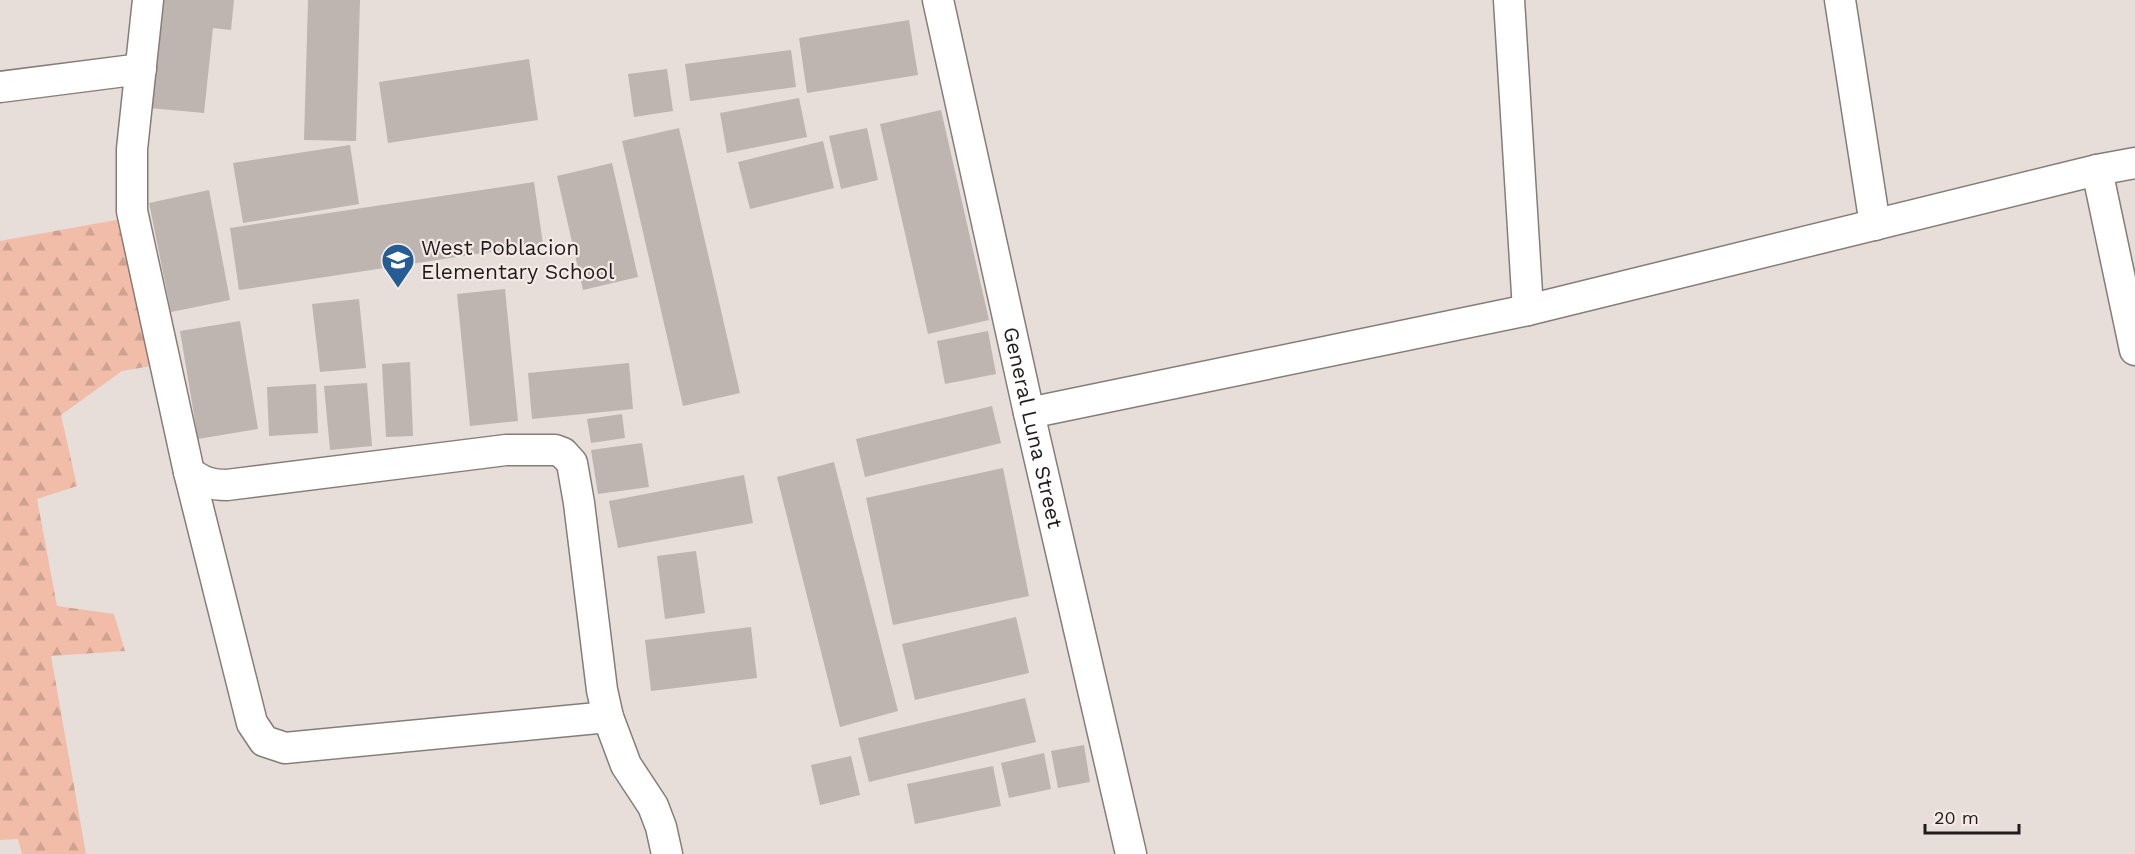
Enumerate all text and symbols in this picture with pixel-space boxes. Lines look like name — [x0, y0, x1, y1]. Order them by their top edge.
place label: West Poblacion Elementary School — [421, 235, 615, 284]
school or university icon: West Poblacion Elementary School — [380, 242, 416, 289]
street label: General Luna Street — [998, 325, 1068, 531]
scale bar — [1925, 797, 2020, 835]
text: 20 m — [1934, 807, 1979, 828]

